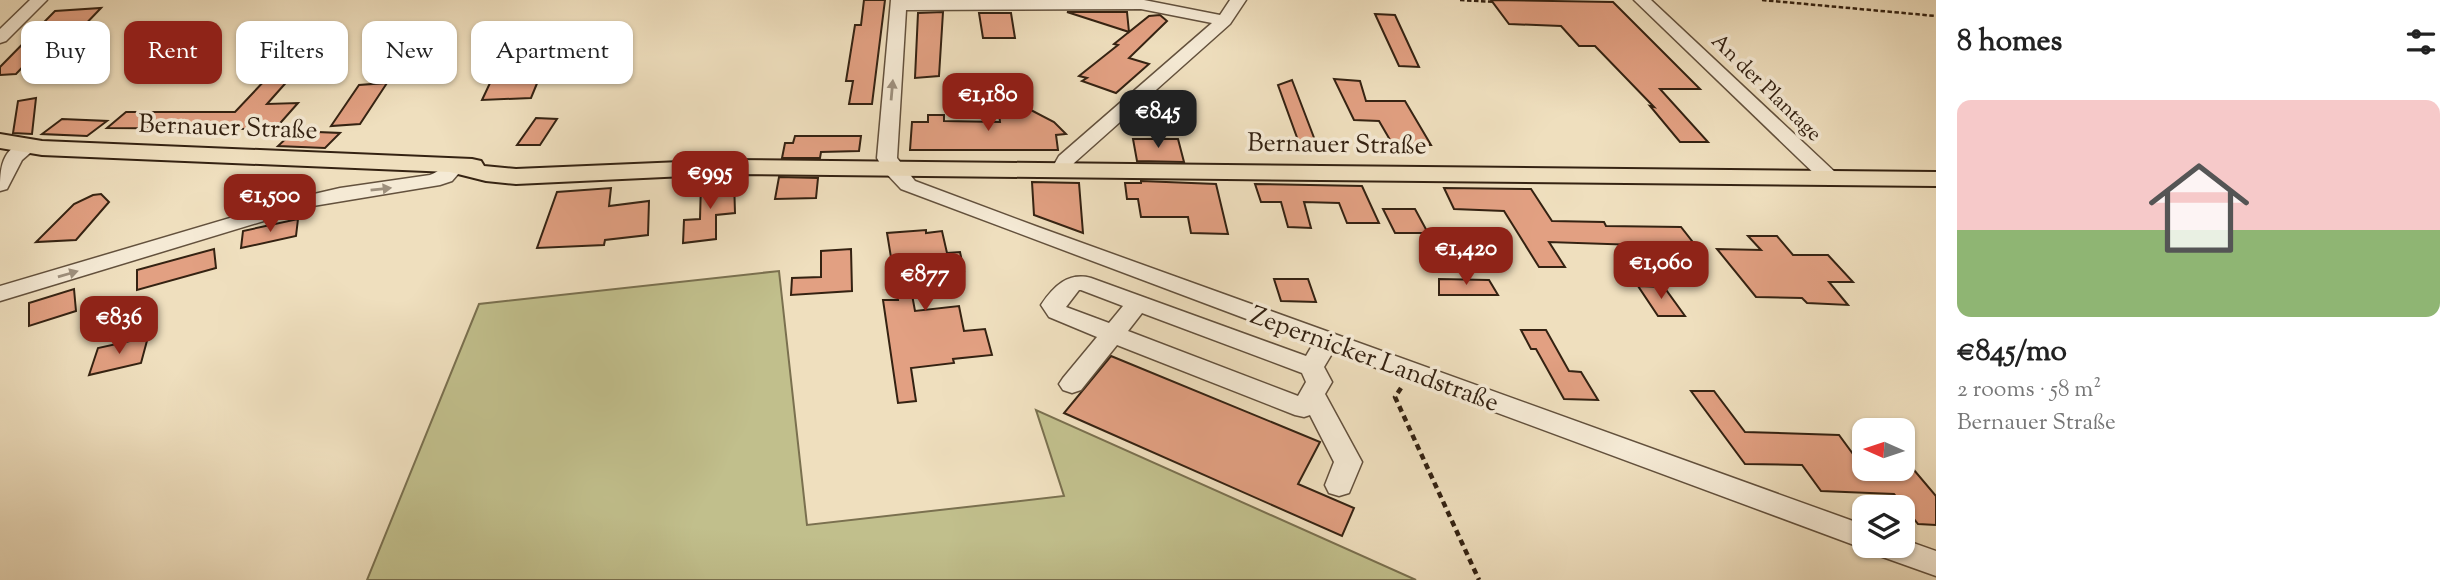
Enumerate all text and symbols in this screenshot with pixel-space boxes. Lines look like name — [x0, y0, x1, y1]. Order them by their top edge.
chip: Buy — [21, 21, 110, 84]
chip: Rent — [124, 21, 222, 84]
chip: Filters — [236, 21, 348, 84]
chip: New — [362, 21, 457, 84]
chip: Apartment — [471, 21, 633, 84]
text: 8 homes — [1957, 21, 2062, 64]
icon: filters — [2402, 23, 2440, 61]
street label: An der Plantage — [1703, 28, 1828, 149]
pin: €1,180 — [931, 74, 1045, 133]
one-way arrow — [887, 79, 898, 101]
text: €1,180 — [958, 79, 1018, 112]
pin: €845 — [1117, 90, 1199, 150]
text: €845 — [1136, 96, 1180, 129]
street label: Bernauer Straße — [138, 107, 318, 150]
street label: Bernauer Straße — [1247, 125, 1427, 166]
icon: home — [2136, 145, 2262, 271]
pin: €995 — [669, 152, 751, 211]
text: €995 — [688, 157, 732, 190]
pin: €1,500 — [213, 174, 327, 234]
text: €1,500 — [240, 180, 300, 213]
one-way arrow — [371, 184, 393, 195]
pin: €1,420 — [1409, 228, 1523, 287]
text: €1,420 — [1435, 233, 1497, 266]
pin: €1,060 — [1604, 242, 1718, 301]
text: €1,060 — [1630, 247, 1692, 280]
pin: €877 — [884, 254, 966, 313]
text: €877 — [901, 259, 949, 292]
one-way arrow — [58, 269, 79, 279]
pin: €836 — [78, 296, 160, 356]
street label: Zepernicker Landstraße — [1245, 298, 1504, 423]
text: €836 — [96, 302, 142, 335]
text: €845/mo — [1957, 331, 2067, 374]
text: 2 rooms · 58 m² — [1957, 374, 2101, 407]
text: Bernauer Straße — [1957, 407, 2116, 440]
north arrow — [1852, 418, 1914, 481]
map controls — [1852, 418, 1915, 558]
button: layers — [1852, 495, 1915, 558]

